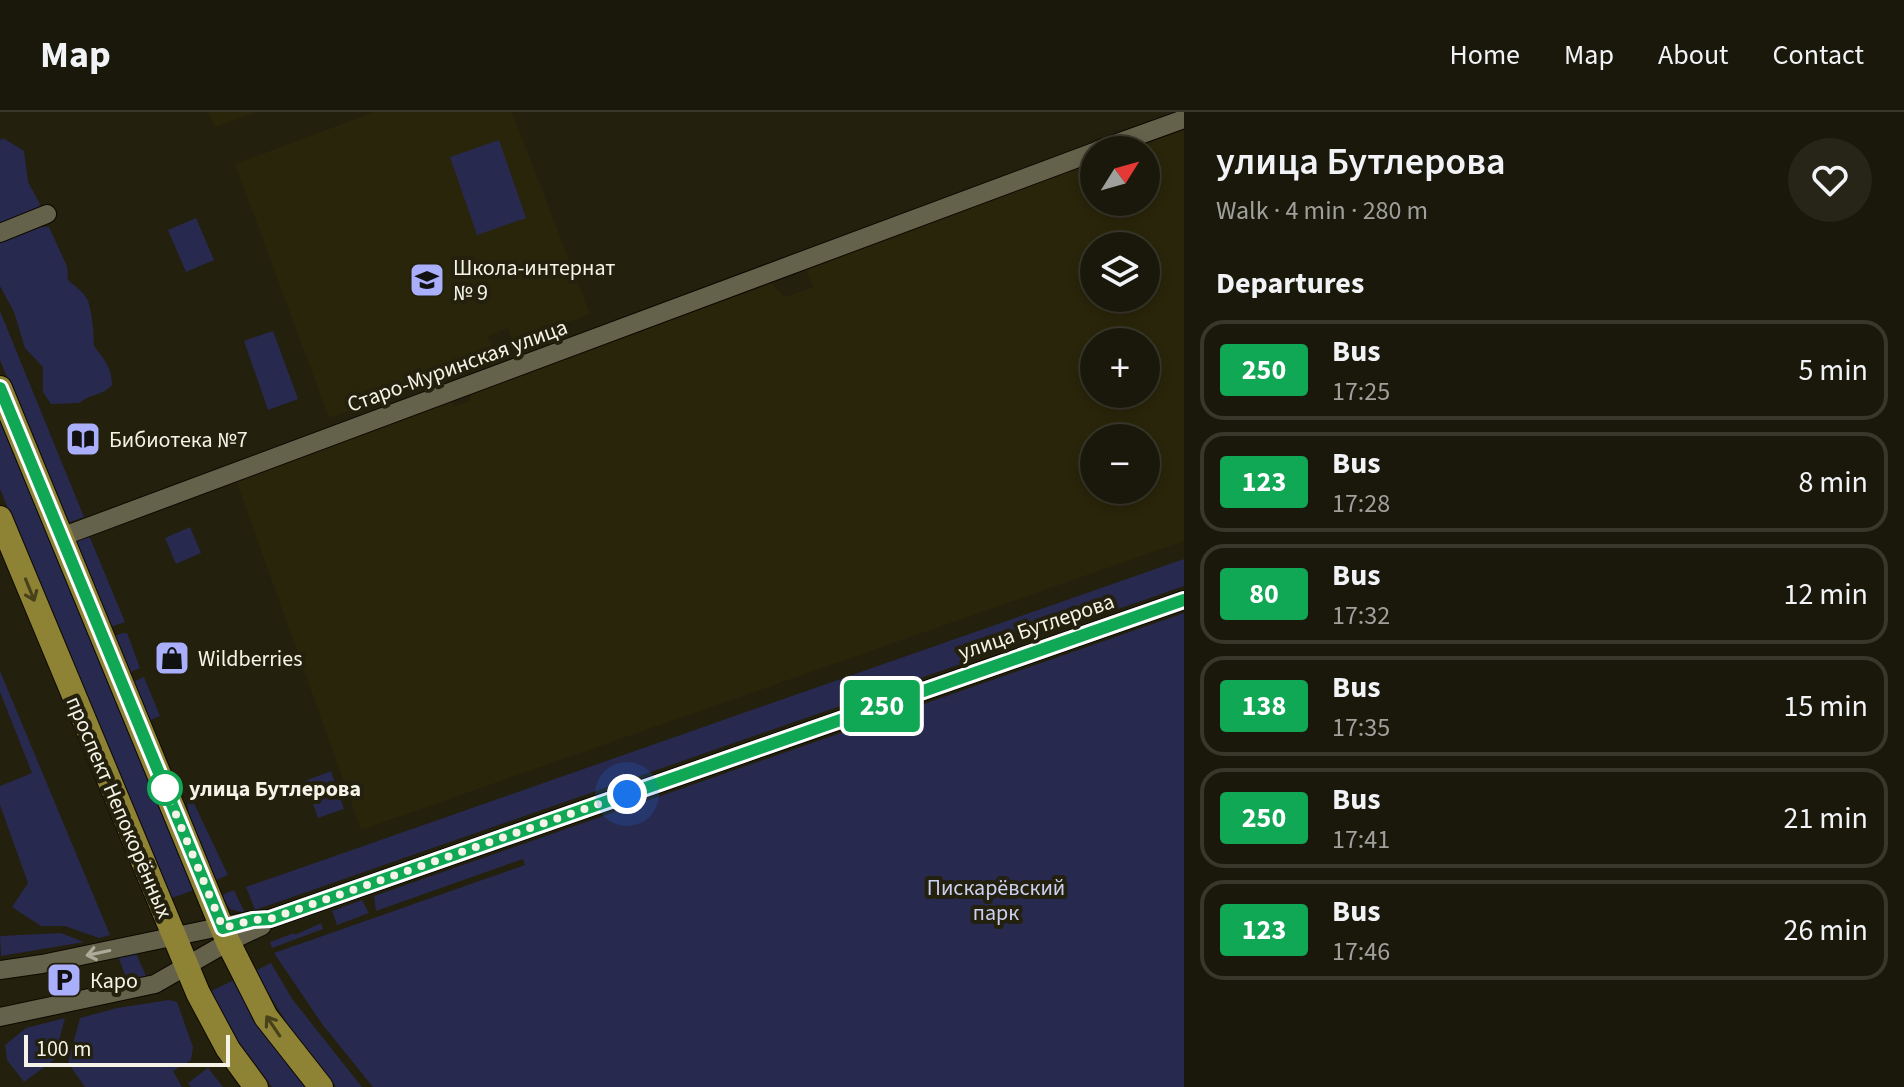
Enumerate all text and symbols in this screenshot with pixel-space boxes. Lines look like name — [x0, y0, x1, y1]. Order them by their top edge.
text: Map — [40, 28, 111, 82]
text: Home — [1449, 35, 1520, 75]
text: Map — [1564, 35, 1614, 75]
text: About — [1658, 35, 1729, 75]
text: Contact — [1773, 35, 1864, 75]
text: улица Бутлерова — [1216, 135, 1506, 189]
north arrow — [1080, 136, 1160, 216]
map controls — [1080, 136, 1160, 504]
button: heart — [1788, 138, 1872, 222]
text: Walk · 4 min · 280 m — [1216, 192, 1428, 229]
button: layers — [1080, 232, 1160, 312]
place label: Школа-интернат № 9 — [453, 252, 615, 309]
school or university icon: Школа-интернат № 9 — [408, 261, 446, 299]
text: Departures — [1216, 262, 1364, 305]
street label: Старо-Муринская улица — [343, 311, 572, 421]
button: + — [1080, 328, 1160, 408]
text: Bus — [1332, 330, 1380, 373]
text: 5 min — [1798, 349, 1868, 392]
text: 250 — [1242, 350, 1286, 390]
text: 17:25 — [1332, 373, 1390, 410]
library icon: Бибиотека №7 — [64, 420, 102, 458]
place label: Бибиотека №7 — [109, 424, 248, 456]
button: − — [1080, 424, 1160, 504]
text: Bus — [1332, 442, 1380, 485]
text: 8 min — [1798, 461, 1868, 504]
text: 123 — [1242, 462, 1286, 502]
text: 17:28 — [1332, 485, 1390, 522]
text: Bus — [1332, 554, 1380, 597]
text: 12 min — [1784, 573, 1868, 616]
text: 80 — [1249, 574, 1279, 614]
one-way arrow — [23, 577, 38, 602]
street label: улица Бутлерова — [954, 585, 1119, 669]
text: 17:32 — [1332, 597, 1390, 634]
shop icon: Wildberries — [153, 639, 191, 677]
place label: Wildberries — [198, 643, 302, 675]
text: Bus — [1332, 666, 1380, 709]
line badge: 250 — [836, 680, 928, 732]
text: 15 min — [1784, 685, 1868, 728]
text: 250 — [860, 686, 904, 726]
text: 138 — [1242, 686, 1286, 726]
street label: проспект Непокорённых — [58, 691, 181, 924]
text: 17:35 — [1332, 709, 1390, 746]
marker: улица Бутлерова — [148, 771, 182, 805]
place label: улица Бутлерова — [189, 773, 361, 805]
your location — [607, 774, 647, 814]
text: Bus — [1332, 778, 1380, 821]
text: 21 min — [1784, 797, 1868, 840]
text: 250 — [1242, 798, 1286, 838]
text: 17:41 — [1332, 821, 1390, 858]
park label: Пискарёвский парк — [927, 872, 1065, 929]
text: Bus — [1332, 890, 1380, 933]
text: 26 min — [1784, 909, 1868, 952]
text: 123 — [1242, 910, 1286, 950]
text: 17:46 — [1332, 933, 1390, 970]
one-way arrow — [85, 946, 111, 961]
parking icon: Каро — [45, 961, 83, 999]
place label: Каро — [90, 965, 138, 997]
one-way arrow — [265, 1015, 281, 1037]
scale bar — [24, 1031, 230, 1067]
text: 100 m — [36, 1033, 91, 1065]

